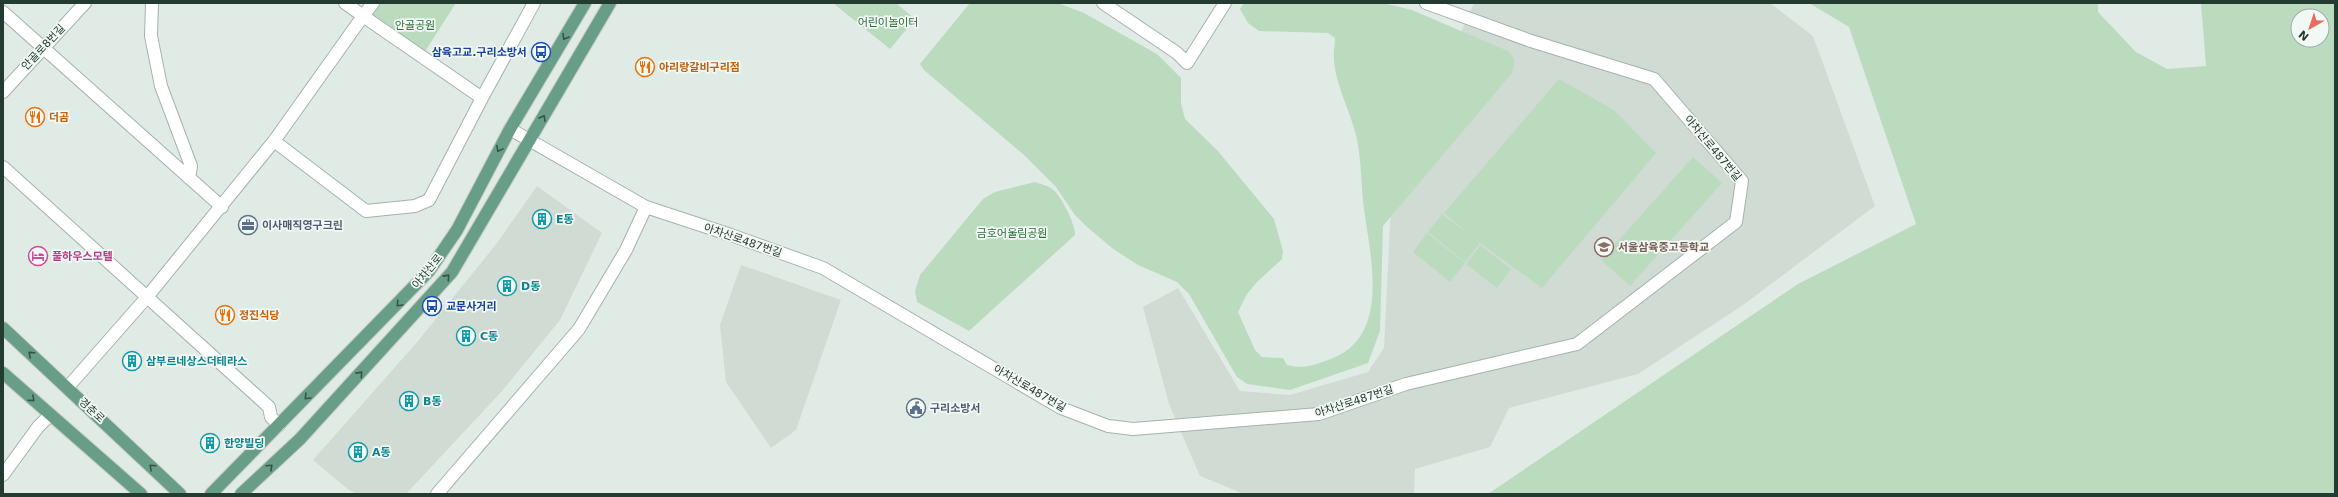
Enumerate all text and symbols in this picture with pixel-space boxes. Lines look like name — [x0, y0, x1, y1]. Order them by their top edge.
north arrow — [2290, 8, 2330, 48]
park label: 어린이놀이터 — [858, 16, 918, 29]
park label: 안골공원 — [395, 19, 435, 32]
street label: 안골로8번길 — [19, 22, 68, 73]
text: N — [2296, 27, 2312, 43]
one-way arrow — [562, 33, 569, 40]
bus stop icon: 삼육고교.구리소방서 — [530, 41, 552, 63]
place label: 삼육고교.구리소방서 — [432, 46, 527, 59]
restaurant icon: 아리랑갈비구리점 — [634, 56, 656, 78]
place label: 아리랑갈비구리점 — [659, 61, 740, 74]
restaurant icon: 더곰 — [24, 106, 46, 128]
place label: 더곰 — [49, 111, 69, 124]
street label: 아차산로487번길 — [1681, 113, 1744, 184]
one-way arrow — [538, 115, 545, 122]
one-way arrow — [497, 145, 504, 152]
building icon: E동 — [531, 208, 553, 230]
place label: E동 — [556, 213, 574, 226]
office icon: 이사매직영구크린 — [237, 214, 259, 236]
place label: 이사매직영구크린 — [262, 219, 343, 232]
street label: 아차산로487번길 — [702, 221, 784, 260]
park label: 금호어울림공원 — [977, 227, 1047, 240]
school or university icon: 서울삼육중고등학교 — [1593, 236, 1615, 258]
place label: 서울삼육중고등학교 — [1618, 241, 1709, 254]
hotel icon: 풀하우스모텔 — [27, 245, 49, 267]
place label: 풀하우스모텔 — [52, 250, 113, 263]
street label: 아차산로 — [410, 251, 445, 291]
one-way arrow — [442, 275, 449, 282]
building icon: D동 — [496, 275, 518, 297]
place label: D동 — [521, 280, 540, 293]
bus stop icon: 교문사거리 — [421, 295, 443, 317]
one-way arrow — [396, 299, 403, 307]
place label: 교문사거리 — [446, 300, 497, 313]
restaurant icon: 정진식당 — [214, 304, 236, 326]
place label: 정진식당 — [239, 309, 279, 322]
building icon: C동 — [455, 325, 477, 347]
place label: C동 — [480, 330, 498, 343]
building icon: 삼부르네상스더테라스 — [121, 350, 143, 372]
one-way arrow — [28, 351, 36, 359]
place label: 삼부르네상스더테라스 — [146, 355, 247, 368]
street label: 아차산로487번길 — [991, 362, 1068, 414]
one-way arrow — [355, 371, 362, 378]
street label: 아차산로487번길 — [1313, 383, 1395, 420]
building icon: B동 — [398, 390, 420, 412]
one-way arrow — [305, 392, 312, 400]
one-way arrow — [27, 395, 35, 402]
street label: 경춘로 — [76, 395, 107, 425]
place label: B동 — [423, 395, 442, 408]
public building icon: 구리소방서 — [905, 397, 927, 419]
place label: 구리소방서 — [930, 402, 981, 415]
building icon: 한양빌딩 — [199, 432, 221, 454]
place label: 한양빌딩 — [224, 437, 264, 450]
building icon: A동 — [347, 441, 369, 463]
place label: A동 — [372, 446, 391, 459]
one-way arrow — [149, 464, 157, 472]
one-way arrow — [265, 465, 273, 472]

